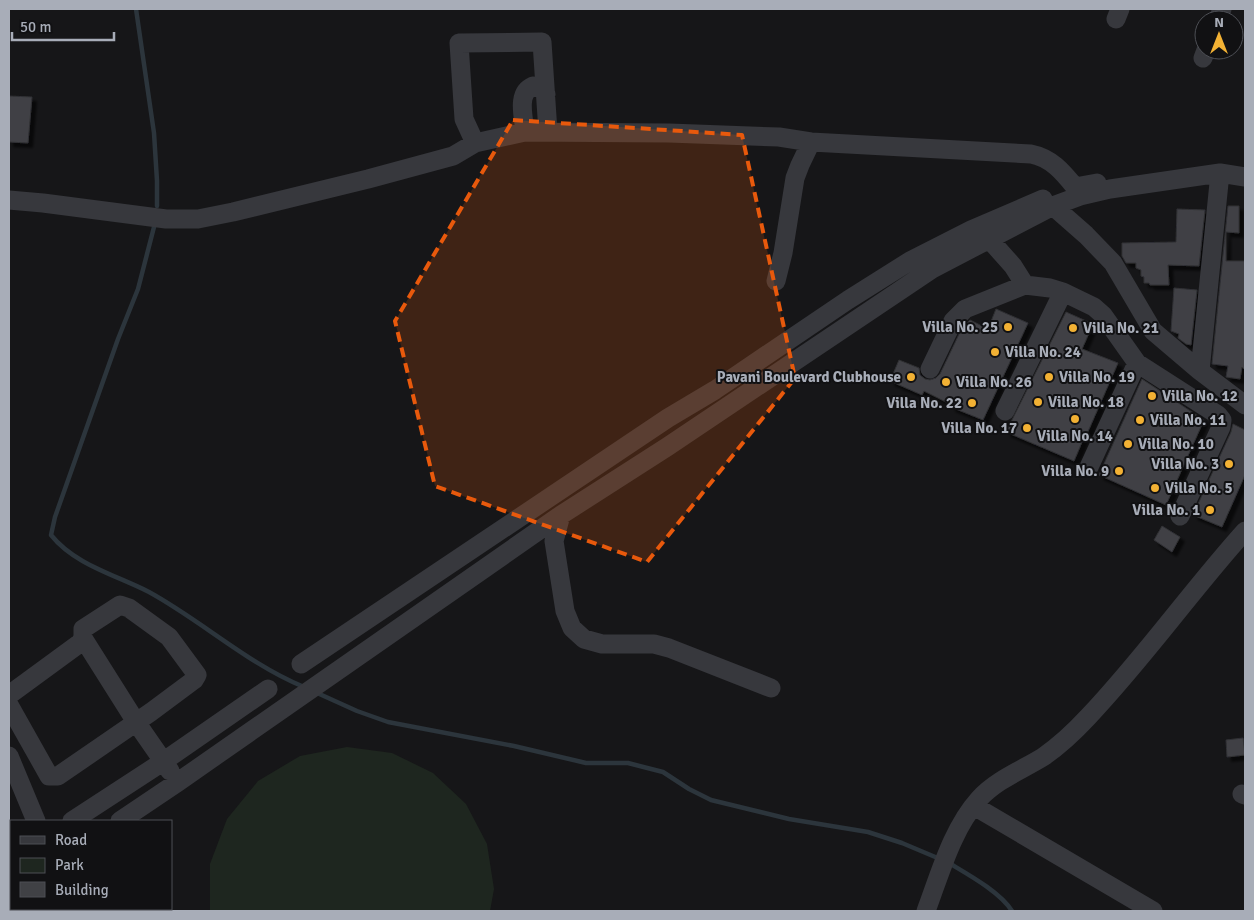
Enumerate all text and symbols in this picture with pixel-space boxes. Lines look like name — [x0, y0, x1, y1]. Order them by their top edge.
scale bar — [12, 10, 115, 42]
north arrow — [1194, 10, 1244, 60]
text: N — [1214, 14, 1224, 31]
text: 50 m — [20, 18, 51, 36]
place label: Villa No. 25 — [922, 318, 998, 336]
place label: Villa No. 21 — [1083, 319, 1159, 337]
marker: Villa No. 25 — [1002, 321, 1014, 333]
marker: Villa No. 21 — [1067, 322, 1079, 334]
place label: Villa No. 24 — [1005, 343, 1081, 361]
marker: Villa No. 24 — [989, 346, 1001, 358]
place label: Pavani Boulevard Clubhouse — [717, 368, 901, 386]
place label: Villa No. 19 — [1059, 368, 1135, 386]
marker: Pavani Boulevard Clubhouse — [905, 371, 917, 383]
marker: Villa No. 19 — [1043, 371, 1055, 383]
place label: Villa No. 26 — [956, 373, 1032, 391]
marker: Villa No. 26 — [940, 376, 952, 388]
place label: Villa No. 12 — [1162, 387, 1238, 405]
marker: Villa No. 12 — [1146, 390, 1158, 402]
place label: Villa No. 18 — [1048, 393, 1124, 411]
place label: Villa No. 22 — [886, 394, 962, 412]
marker: Villa No. 18 — [1032, 396, 1044, 408]
marker: Villa No. 22 — [966, 397, 978, 409]
place label: Villa No. 11 — [1150, 411, 1226, 429]
marker: Villa No. 14 — [1069, 413, 1081, 425]
marker: Villa No. 11 — [1134, 414, 1146, 426]
place label: Villa No. 17 — [941, 419, 1017, 437]
marker: Villa No. 17 — [1021, 422, 1033, 434]
place label: Villa No. 14 — [1037, 427, 1113, 445]
place label: Villa No. 10 — [1138, 435, 1214, 453]
marker: Villa No. 10 — [1122, 438, 1134, 450]
place label: Villa No. 3 — [1151, 455, 1219, 473]
marker: Villa No. 3 — [1223, 458, 1235, 470]
place label: Villa No. 9 — [1041, 462, 1109, 480]
marker: Villa No. 9 — [1113, 465, 1125, 477]
place label: Villa No. 5 — [1165, 479, 1233, 497]
marker: Villa No. 5 — [1149, 482, 1161, 494]
place label: Villa No. 1 — [1132, 501, 1200, 519]
marker: Villa No. 1 — [1204, 504, 1216, 516]
legend — [10, 820, 172, 910]
text: Road — [55, 831, 87, 849]
text: Park — [55, 856, 84, 874]
text: Building — [55, 881, 109, 899]

